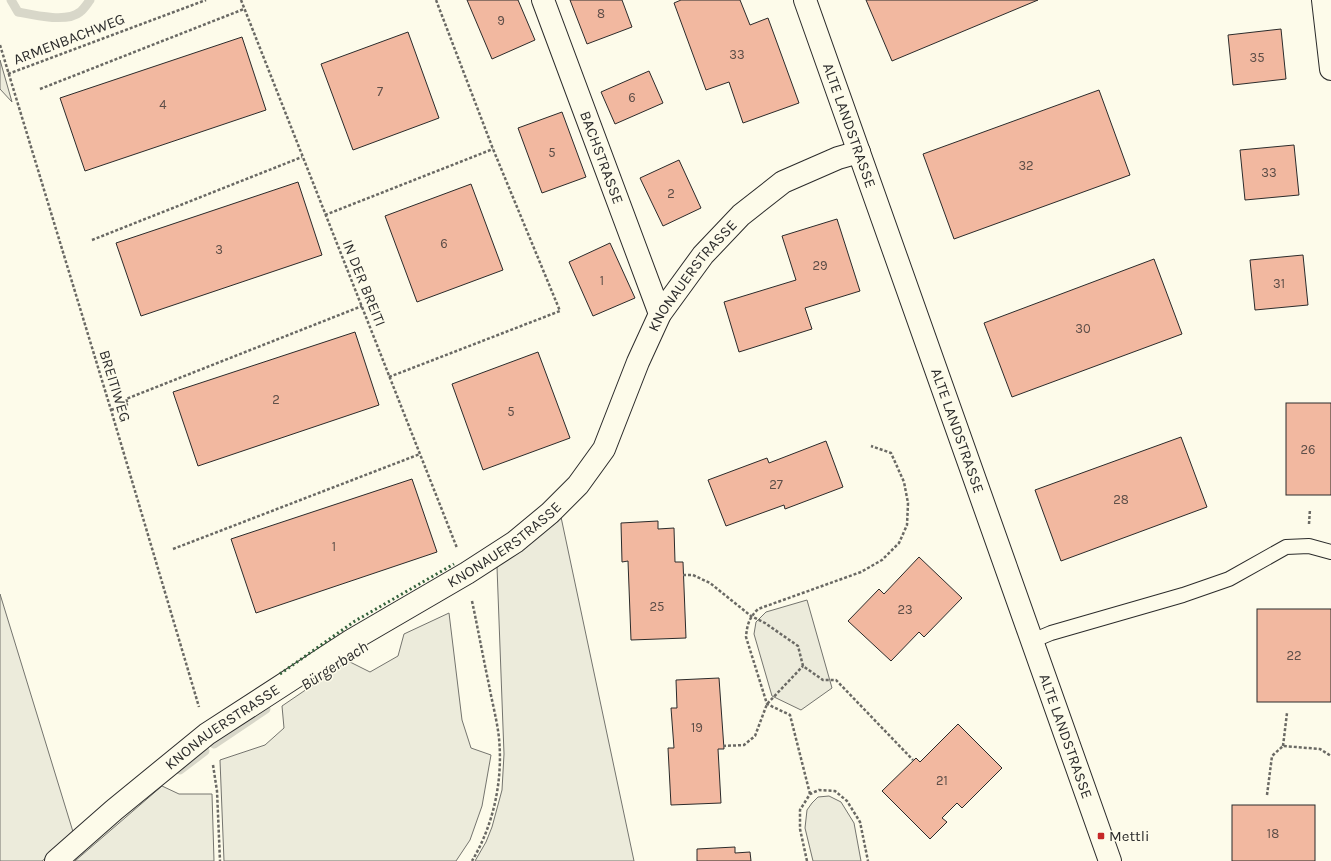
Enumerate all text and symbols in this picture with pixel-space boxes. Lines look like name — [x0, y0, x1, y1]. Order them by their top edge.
house number: 8 — [597, 6, 605, 21]
street label: ARMENBACHWEG — [11, 9, 127, 69]
house number: 9 — [497, 13, 505, 28]
house number: 33 — [729, 47, 745, 62]
house number: 35 — [1249, 50, 1265, 65]
street label: ALTE LANDSTRASSE — [819, 61, 880, 190]
house number: 7 — [377, 84, 383, 99]
house number: 6 — [628, 90, 636, 105]
house number: 4 — [159, 97, 167, 112]
street label: BACHSTRASSE — [576, 108, 627, 207]
house number: 5 — [548, 145, 556, 160]
house number: 32 — [1018, 158, 1034, 173]
house number: 33 — [1261, 165, 1277, 180]
house number: 2 — [667, 186, 675, 201]
street label: KNONAUERSTRASSE — [644, 216, 741, 334]
house number: 6 — [440, 236, 448, 251]
street label: IN DER BREITI — [338, 237, 390, 329]
house number: 3 — [215, 242, 223, 257]
house number: 29 — [812, 258, 828, 273]
house number: 1 — [600, 273, 604, 288]
house number: 31 — [1273, 276, 1285, 291]
house number: 30 — [1075, 321, 1091, 336]
street label: BREITIWEG — [96, 348, 134, 424]
street label: ALTE LANDSTRASSE — [927, 366, 988, 496]
house number: 2 — [272, 392, 280, 407]
house number: 5 — [507, 404, 515, 419]
house number: 26 — [1301, 442, 1315, 457]
house number: 27 — [769, 477, 783, 492]
house number: 28 — [1113, 492, 1129, 507]
street label: KNONAUERSTRASSE — [444, 498, 565, 592]
house number: 1 — [332, 539, 336, 554]
house number: 25 — [650, 599, 664, 614]
house number: 23 — [897, 602, 913, 617]
water label: Bürgerbach — [297, 637, 372, 694]
house number: 22 — [1286, 648, 1302, 663]
street label: ALTE LANDSTRASSE — [1035, 671, 1096, 801]
street label: KNONAUERSTRASSE — [161, 680, 283, 774]
house number: 19 — [691, 720, 703, 735]
house number: 21 — [936, 773, 948, 788]
house number: 18 — [1267, 826, 1279, 841]
place label: Mettli — [1109, 827, 1149, 845]
marker: Mettli — [1096, 831, 1106, 841]

